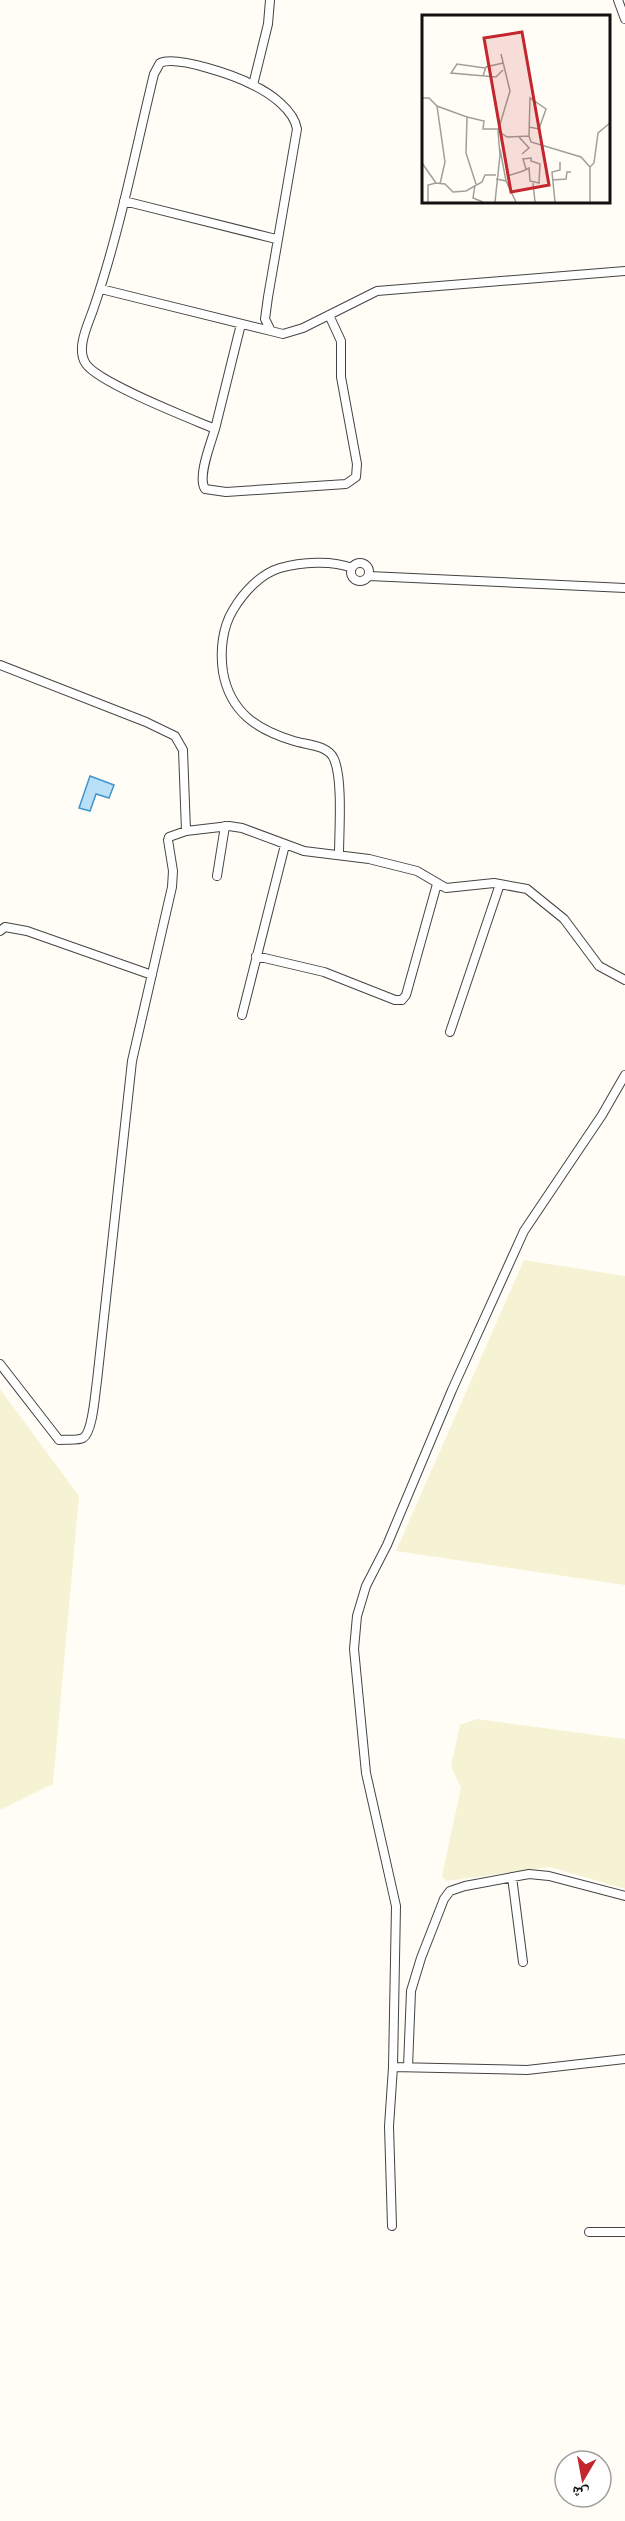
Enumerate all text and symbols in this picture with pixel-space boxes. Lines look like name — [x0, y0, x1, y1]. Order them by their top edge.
inset map — [422, 15, 610, 202]
north arrow — [553, 2449, 613, 2509]
text: ش — [570, 2482, 590, 2504]

